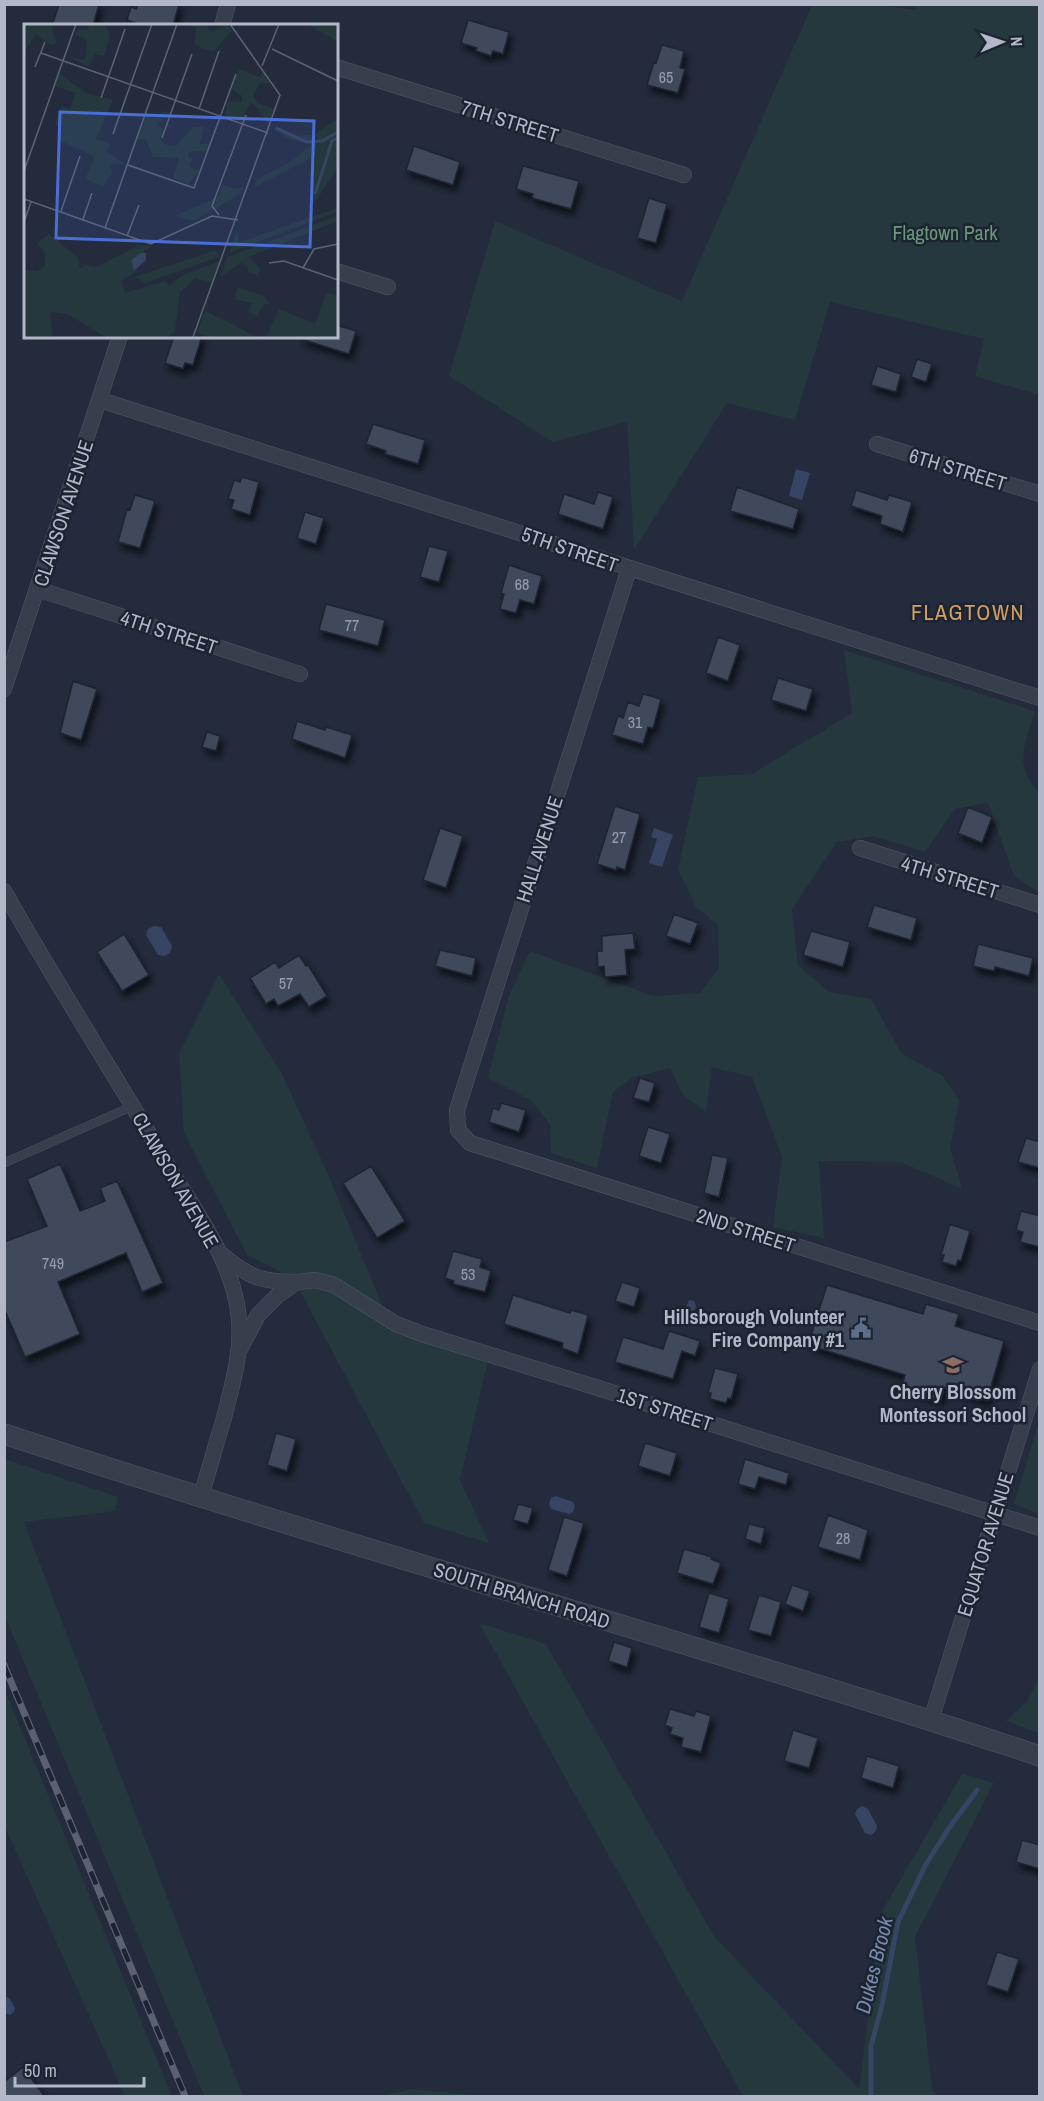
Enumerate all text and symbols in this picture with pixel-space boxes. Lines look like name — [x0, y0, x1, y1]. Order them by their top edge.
north arrow — [972, 12, 1032, 72]
inset map — [24, 24, 338, 338]
text: N — [1006, 36, 1028, 47]
house number: 65 — [659, 66, 673, 88]
street label: 7TH STREET — [458, 93, 562, 149]
park label: Flagtown Park — [893, 219, 998, 246]
street label: CLAWSON AVENUE — [27, 436, 99, 590]
street label: 6TH STREET — [906, 441, 1010, 497]
street label: 5TH STREET — [518, 520, 622, 578]
house number: 68 — [515, 573, 529, 595]
district label: FLAGTOWN — [911, 597, 1025, 627]
street label: 4TH STREET — [117, 604, 221, 660]
house number: 77 — [345, 614, 359, 636]
house number: 31 — [628, 711, 643, 733]
street label: HALL AVENUE — [509, 792, 569, 906]
house number: 27 — [612, 826, 626, 848]
street label: 4TH STREET — [898, 849, 1002, 905]
house number: 57 — [279, 972, 293, 994]
street label: CLAWSON AVENUE — [126, 1107, 226, 1253]
street label: 2ND STREET — [693, 1201, 799, 1259]
house number: 749 — [42, 1252, 64, 1274]
house number: 53 — [461, 1263, 475, 1285]
place label: Hillsborough Volunteer Fire Company #1 — [664, 1303, 845, 1353]
public building icon: Hillsborough Volunteer Fire Company #1 — [849, 1316, 873, 1340]
school or university icon: Cherry Blossom Montessori School — [941, 1353, 965, 1377]
place label: Cherry Blossom Montessori School — [880, 1378, 1026, 1428]
street label: 1ST STREET — [614, 1381, 716, 1437]
street label: EQUATOR AVENUE — [950, 1469, 1020, 1619]
house number: 28 — [836, 1527, 850, 1549]
street label: SOUTH BRANCH ROAD — [430, 1555, 614, 1635]
water label: Dukes Brook — [848, 1912, 900, 2016]
scale bar — [15, 2050, 144, 2088]
text: 50 m — [24, 2058, 57, 2083]

